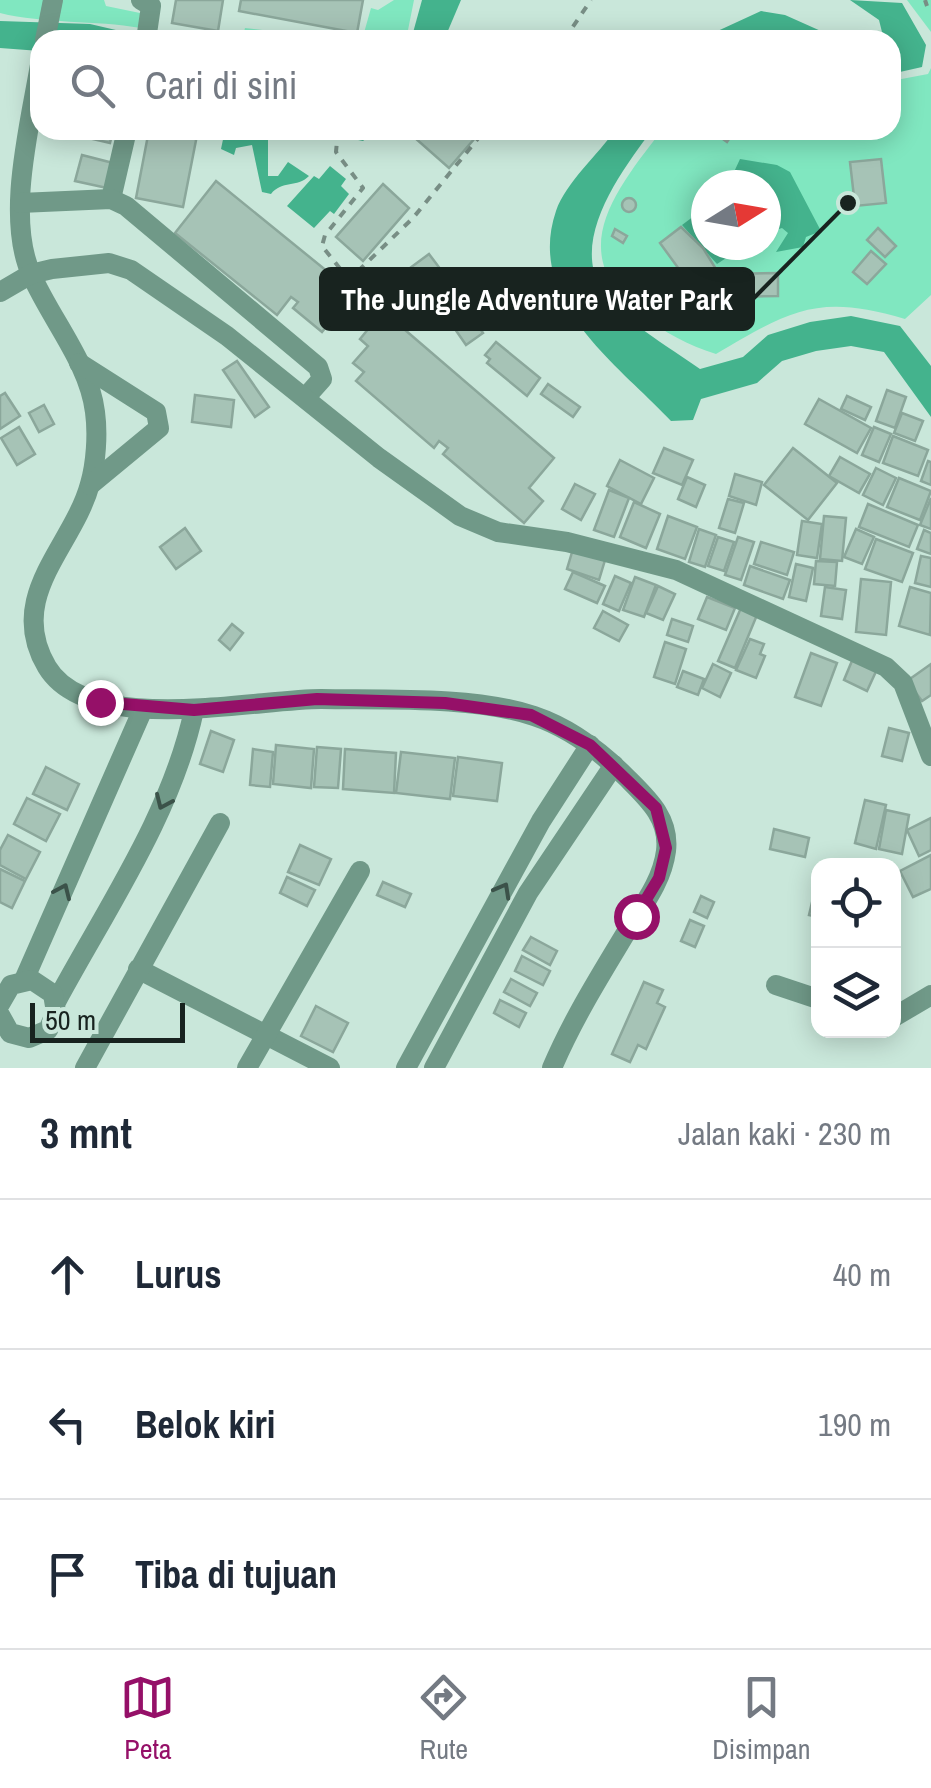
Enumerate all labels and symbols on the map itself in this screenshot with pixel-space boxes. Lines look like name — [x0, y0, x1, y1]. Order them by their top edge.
north arrow — [691, 170, 781, 260]
callout: The Jungle Adventure Water Park — [321, 269, 753, 329]
text: The Jungle Adventure Water Park — [341, 279, 733, 319]
route end — [78, 680, 124, 726]
one-way arrow — [155, 792, 175, 810]
one-way arrow — [491, 882, 510, 901]
one-way arrow — [51, 883, 71, 901]
route start — [614, 894, 660, 940]
scale bar — [30, 998, 185, 1042]

